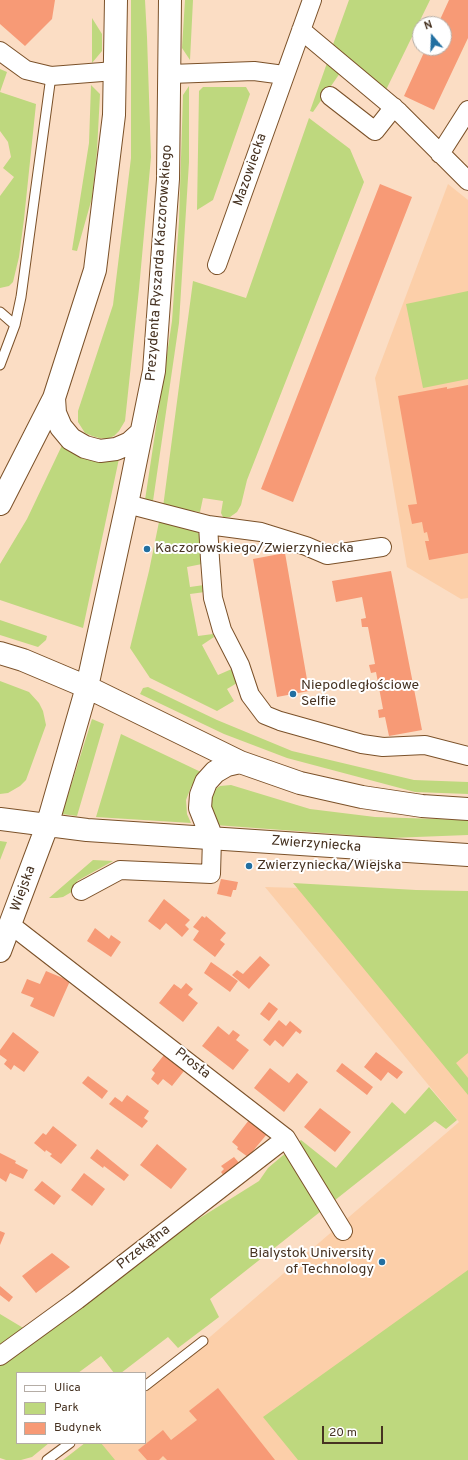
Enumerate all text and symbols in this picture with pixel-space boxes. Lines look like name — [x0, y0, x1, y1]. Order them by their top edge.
north arrow — [412, 16, 452, 56]
text: N — [422, 18, 434, 34]
street label: Mazowiecka — [231, 132, 271, 208]
street label: Prezydenta Ryszarda Kaczorowskiego — [143, 144, 177, 382]
place label: Kaczorowskiego/Zwierzyniecka — [155, 541, 354, 557]
marker: Kaczorowskiego/Zwierzyniecka — [142, 544, 152, 554]
place label: Niepodległościowe Selfie — [301, 678, 419, 710]
marker: Niepodległościowe Selfie — [288, 689, 298, 699]
street label: Zwierzyniecka — [270, 833, 362, 857]
place label: Zwierzyniecka/Wiejska — [257, 858, 401, 874]
marker: Zwierzyniecka/Wiejska — [244, 861, 254, 871]
street label: Wiejska — [8, 864, 40, 914]
street label: Prosta — [171, 1045, 213, 1083]
street label: Przekątna — [114, 1222, 174, 1274]
place label: Bialystok University of Technology — [249, 1246, 374, 1278]
marker: Bialystok University of Technology — [377, 1257, 387, 1267]
legend — [16, 1372, 146, 1444]
text: Ulica — [54, 1380, 81, 1396]
text: Park — [54, 1400, 79, 1416]
scale bar — [324, 1418, 385, 1444]
text: Budynek — [54, 1420, 102, 1436]
text: 20 m — [329, 1425, 357, 1441]

